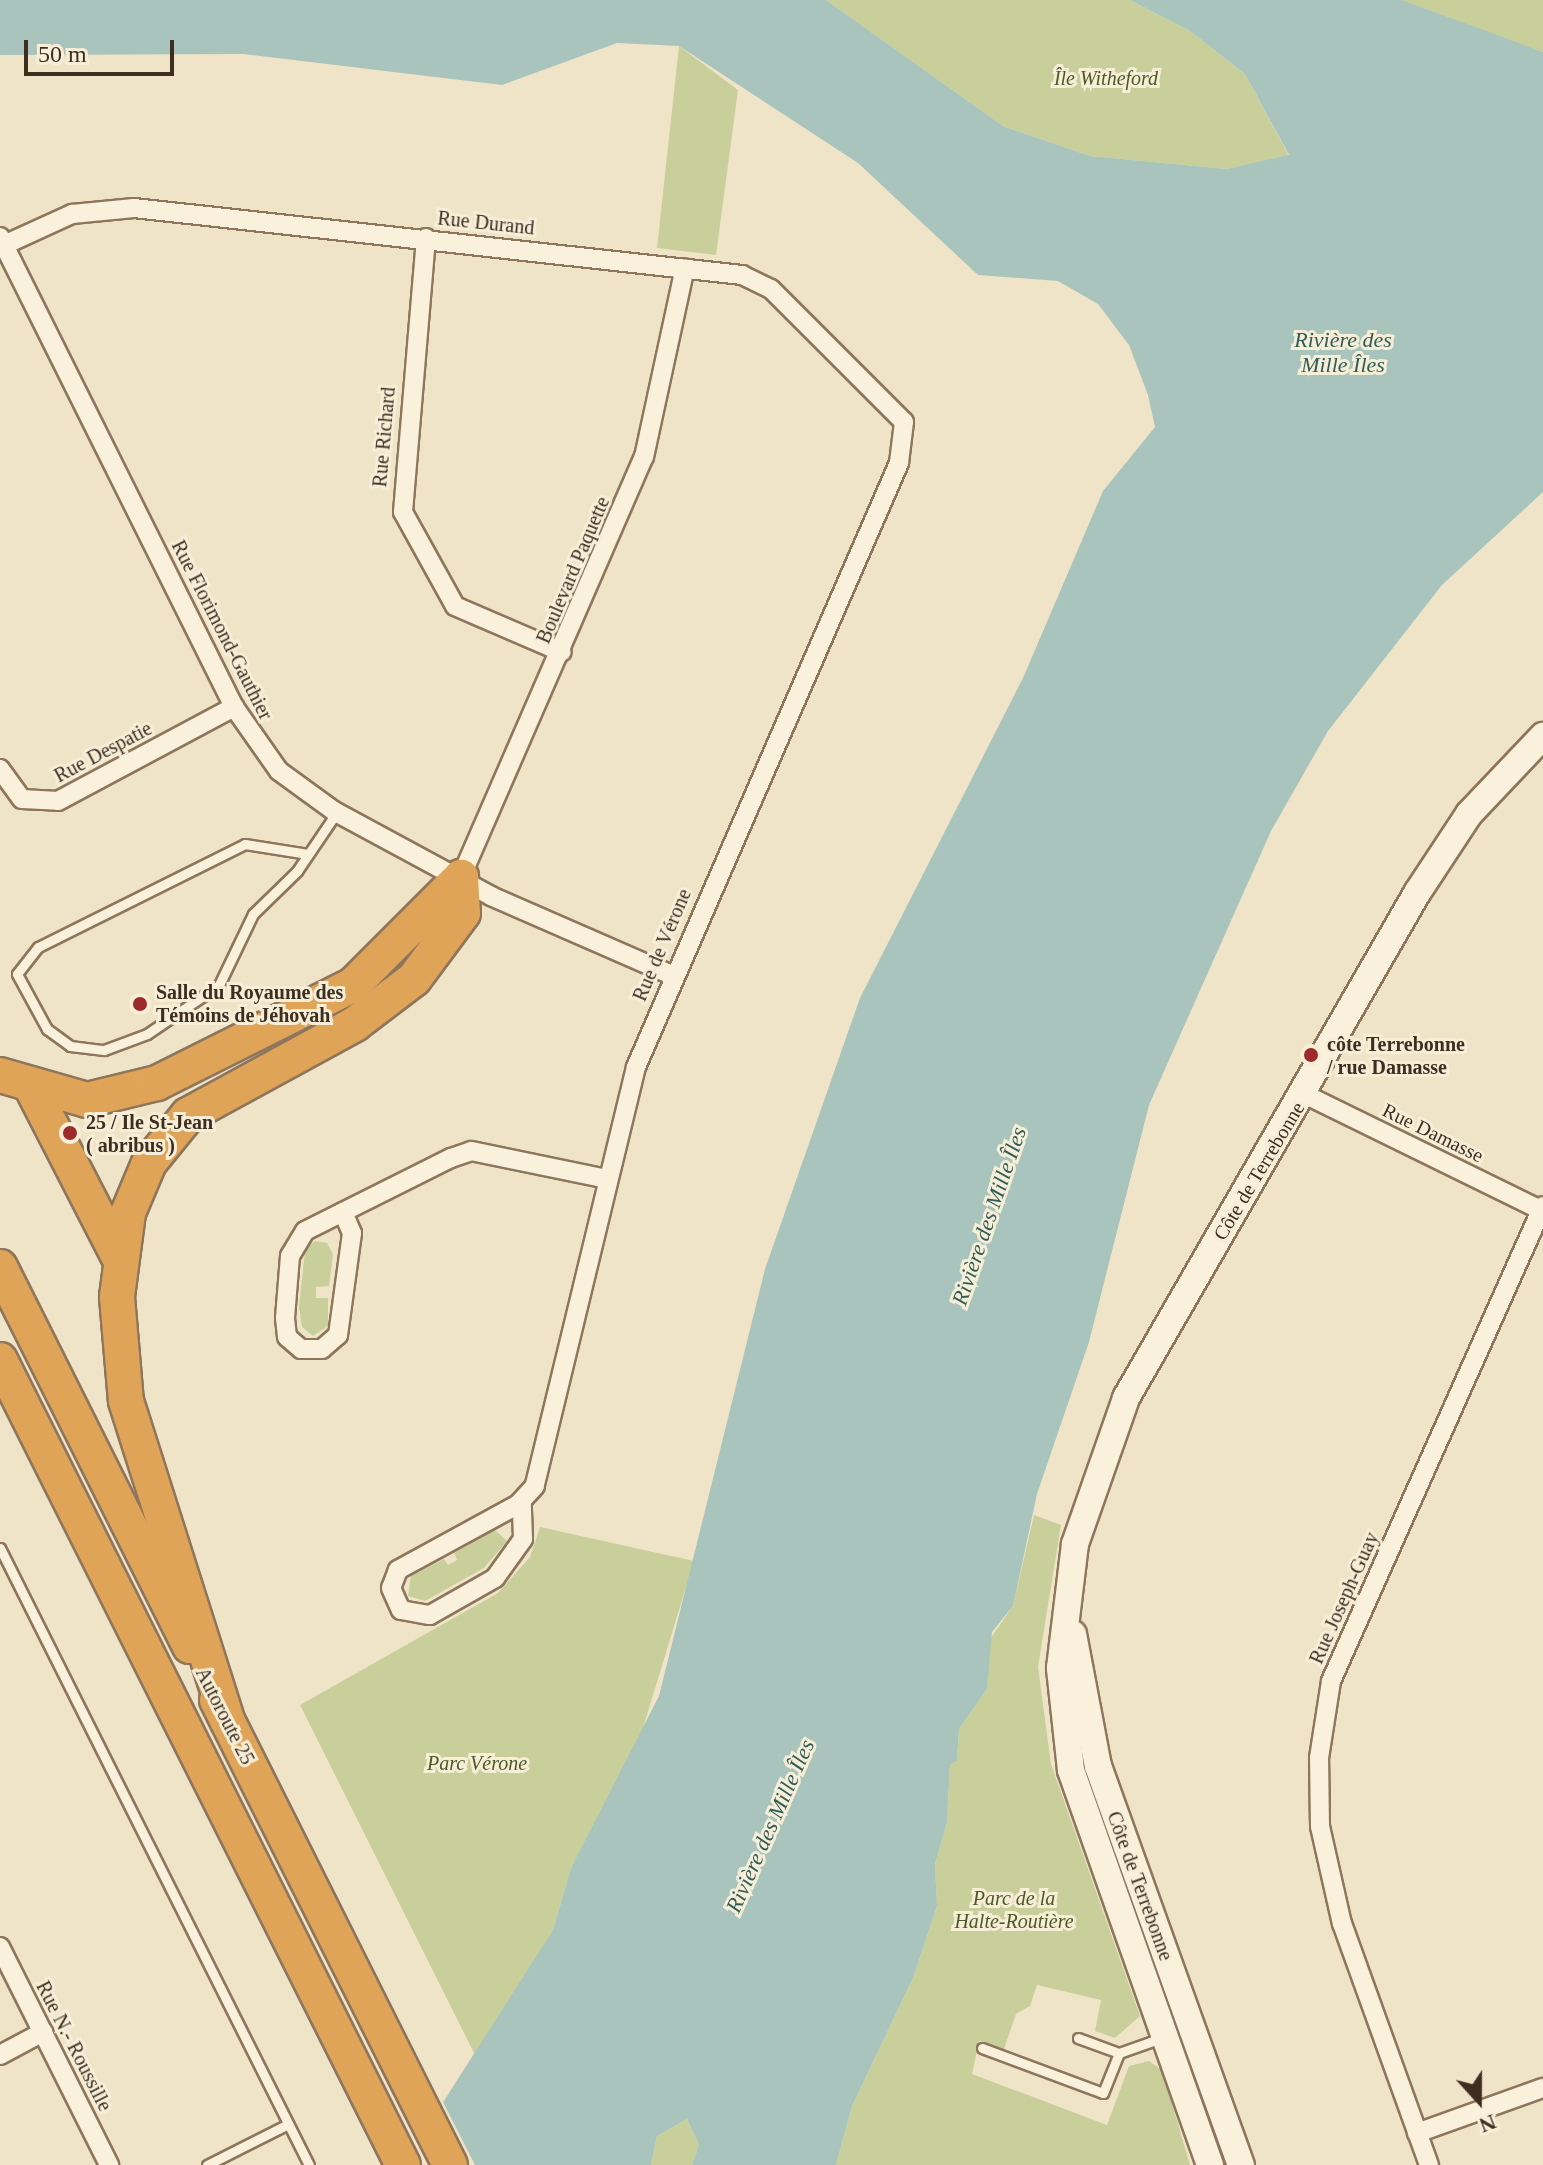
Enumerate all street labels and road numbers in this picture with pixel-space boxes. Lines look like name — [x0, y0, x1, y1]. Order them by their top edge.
street label: Rue Durand — [436, 206, 536, 240]
street label: Rue Richard — [368, 386, 400, 488]
street label: Boulevard Paquette — [531, 493, 615, 647]
street label: Rue Florimond-Gauthier — [166, 536, 278, 724]
street label: Rue Despatie — [50, 716, 156, 788]
street label: Rue de Vérone — [628, 885, 696, 1005]
street label: Côte de Terrebonne — [1208, 1097, 1310, 1245]
street label: Rue Damasse — [1379, 1098, 1487, 1168]
street label: Rue Joseph-Guay — [1304, 1528, 1384, 1668]
street label: Autoroute 25 — [190, 1663, 260, 1769]
street label: Côte de Terrebonne — [1102, 1808, 1178, 1964]
street label: Rue N.- Roussille — [31, 1977, 117, 2115]

